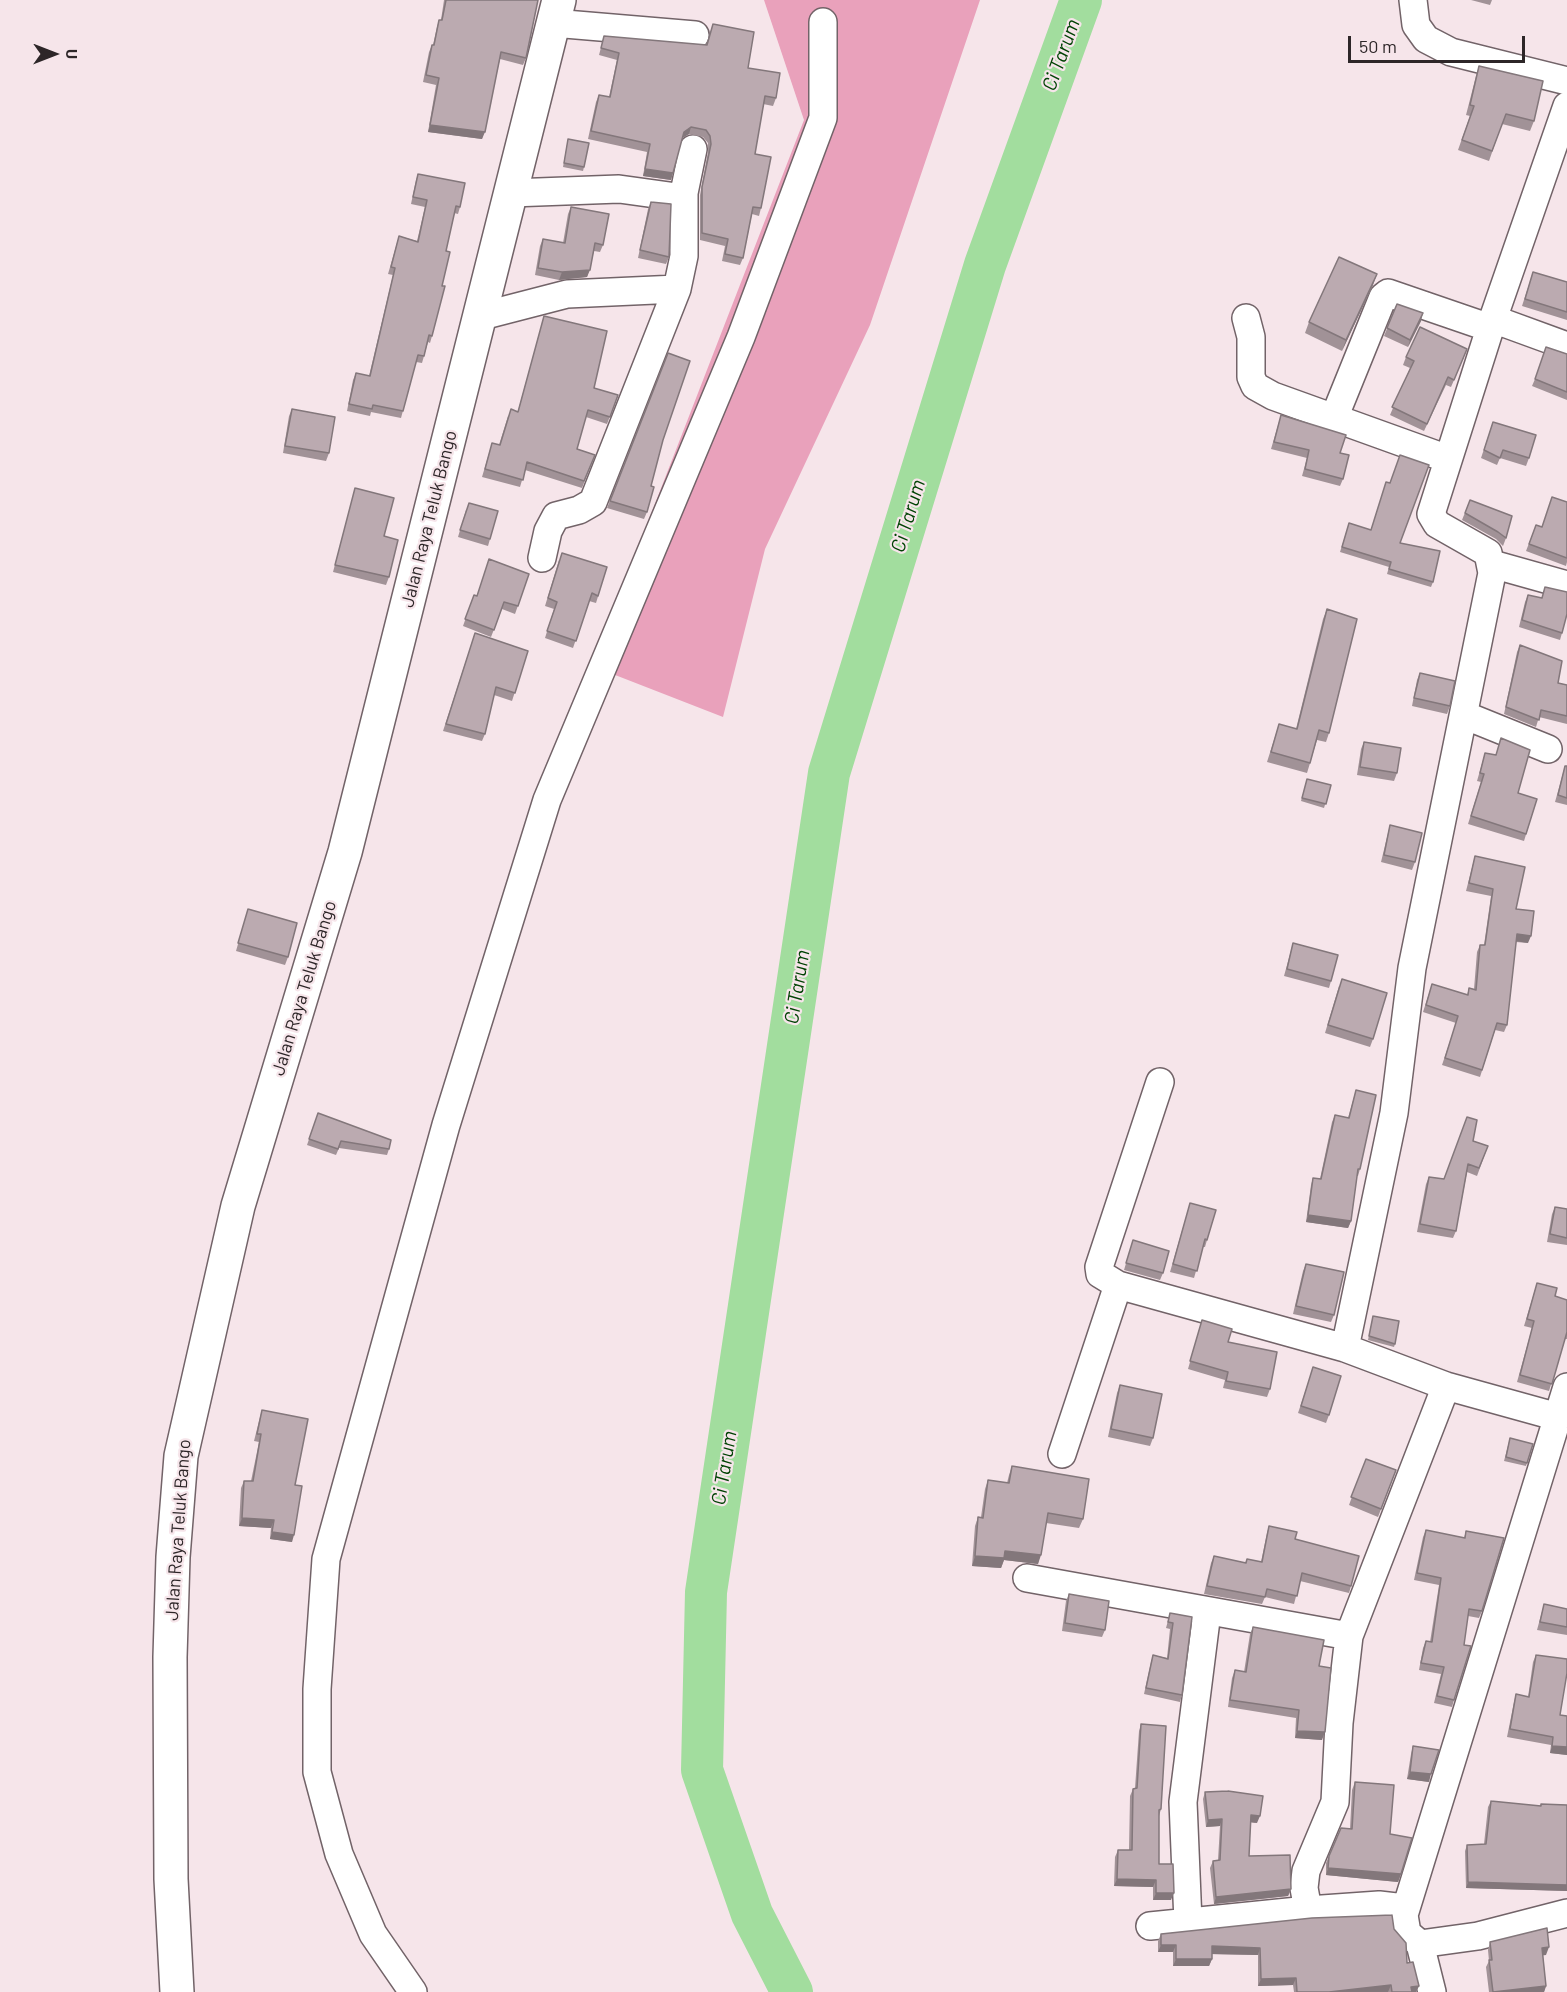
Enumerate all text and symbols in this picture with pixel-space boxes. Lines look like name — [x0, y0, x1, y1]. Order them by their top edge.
water label: Ci Tarum — [1037, 16, 1085, 94]
north arrow — [24, 24, 84, 84]
scale bar — [1351, 24, 1528, 62]
text: 50 m — [1359, 35, 1397, 57]
text: U — [63, 49, 82, 59]
street label: Jalan Raya Teluk Bango — [397, 428, 461, 610]
water label: Ci Tarum — [886, 477, 930, 555]
street label: Jalan Raya Teluk Bango — [267, 898, 341, 1078]
water label: Ci Tarum — [779, 948, 815, 1026]
water label: Ci Tarum — [706, 1429, 742, 1507]
street label: Jalan Raya Teluk Bango — [161, 1439, 195, 1621]

